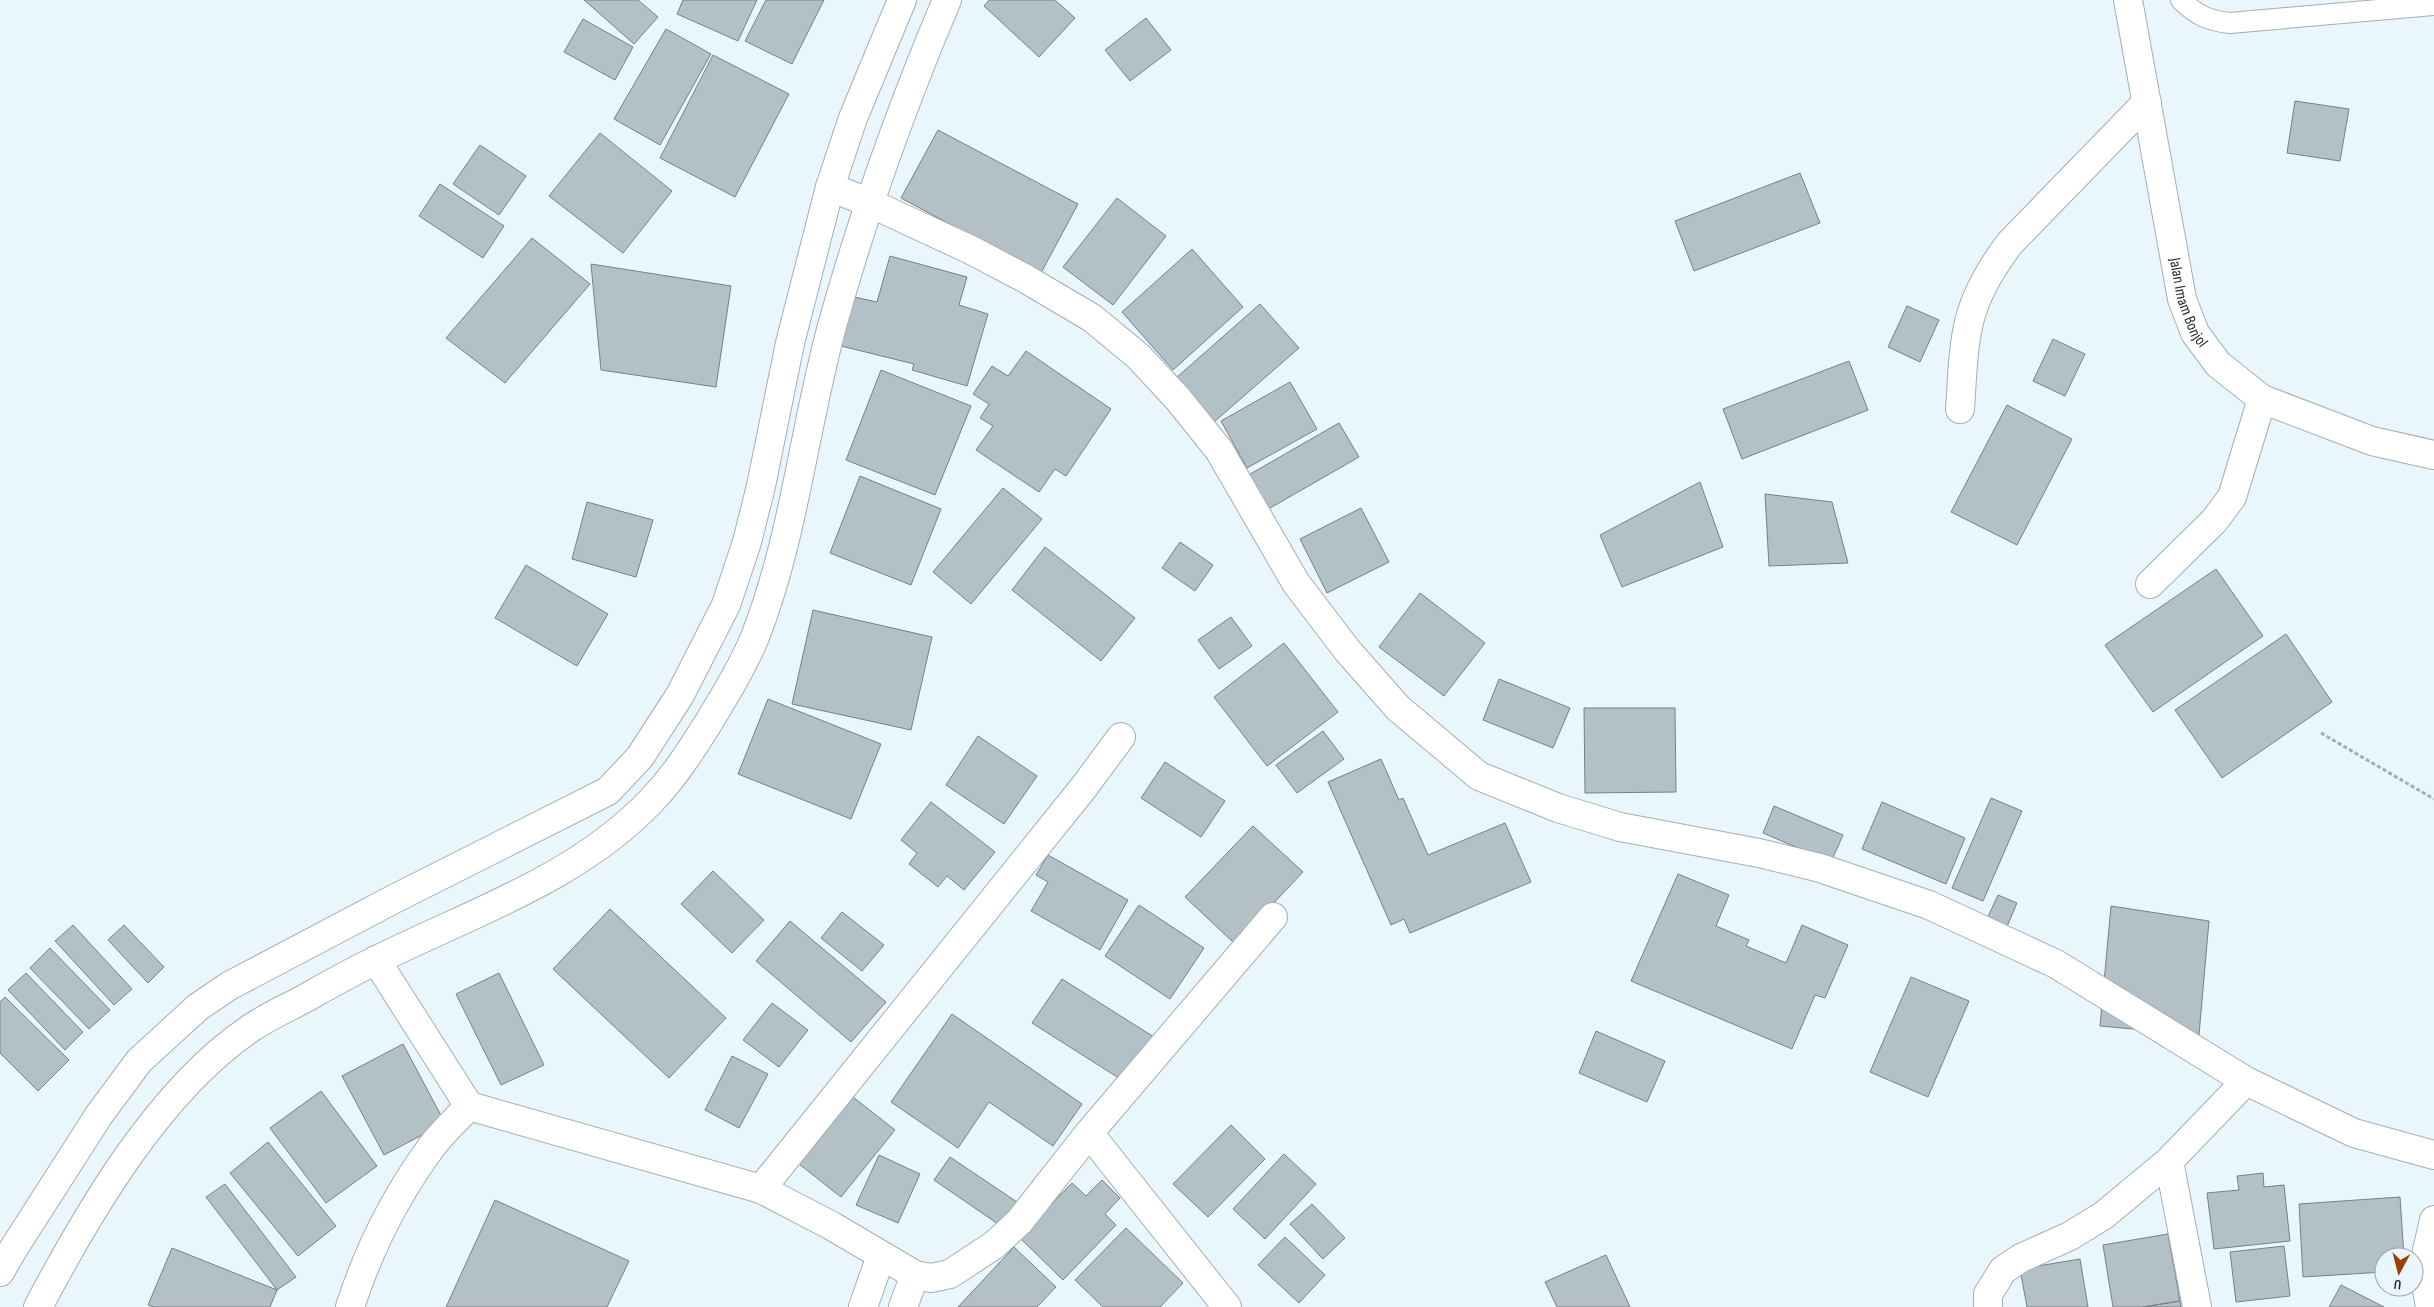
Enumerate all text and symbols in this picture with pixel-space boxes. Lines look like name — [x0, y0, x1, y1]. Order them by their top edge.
street label: Jalan Imam Bonjol — [2165, 255, 2212, 351]
north arrow — [2374, 1247, 2424, 1297]
text: U — [2393, 1276, 2402, 1293]

